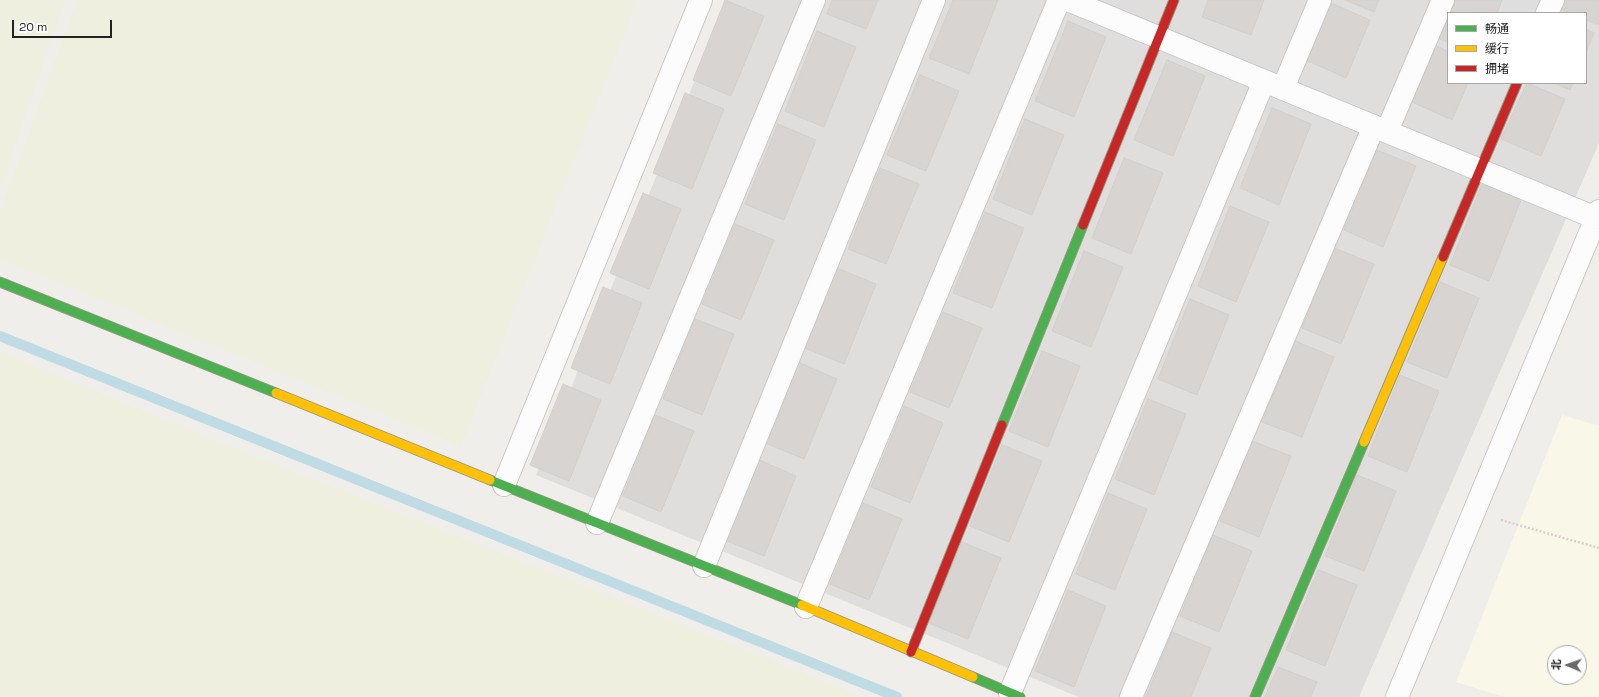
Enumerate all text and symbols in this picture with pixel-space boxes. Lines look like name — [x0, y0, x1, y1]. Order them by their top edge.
scale bar — [14, 12, 114, 38]
legend — [1447, 12, 1587, 84]
text: 20 m — [19, 19, 47, 35]
text: 畅通 — [1485, 21, 1509, 37]
text: 缓行 — [1485, 41, 1509, 57]
text: 拥堵 — [1485, 61, 1509, 77]
north arrow — [1547, 645, 1587, 685]
text: 北 — [1549, 659, 1563, 670]

